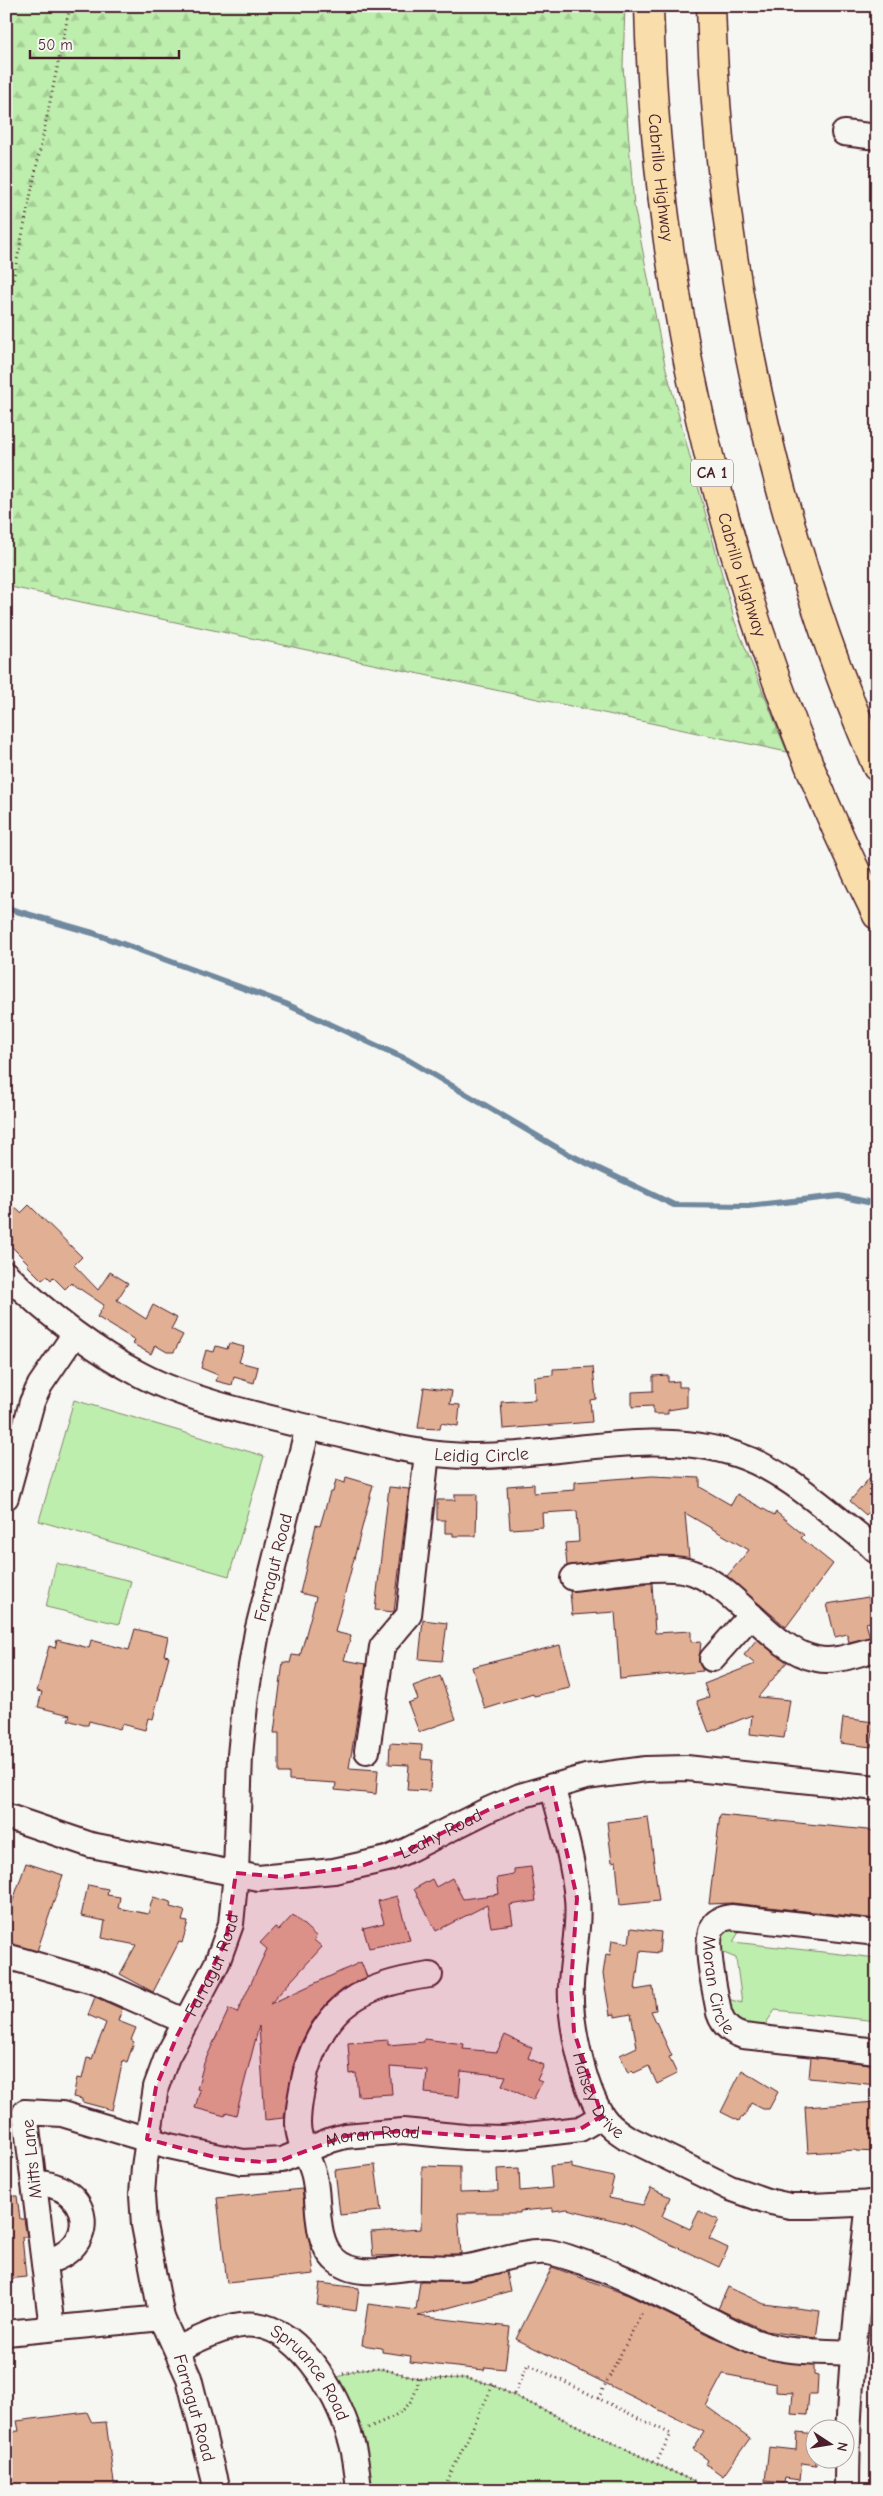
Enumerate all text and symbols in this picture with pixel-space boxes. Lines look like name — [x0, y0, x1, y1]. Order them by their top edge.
scale bar — [30, 28, 179, 60]
text: 50 m — [38, 36, 73, 54]
street label: Cabrillo Highway — [644, 113, 679, 244]
road number: CA 1 — [691, 459, 733, 486]
street label: Cabrillo Highway — [713, 510, 771, 640]
street label: Leidig Circle — [433, 1443, 530, 1467]
street label: Farragut Road — [250, 1511, 297, 1624]
street label: Leahy Road — [396, 1804, 485, 1863]
street label: Farragut Road — [180, 1913, 242, 2020]
street label: Moran Circle — [699, 1935, 739, 2039]
street label: Halsey Drive — [568, 2050, 628, 2143]
street label: Mitts Lane — [17, 2118, 47, 2200]
street label: Moran Road — [322, 2120, 421, 2152]
street label: Spruance Road — [267, 2320, 354, 2424]
street label: Farragut Road — [169, 2352, 219, 2464]
north arrow — [806, 2418, 856, 2468]
text: N — [833, 2440, 851, 2453]

